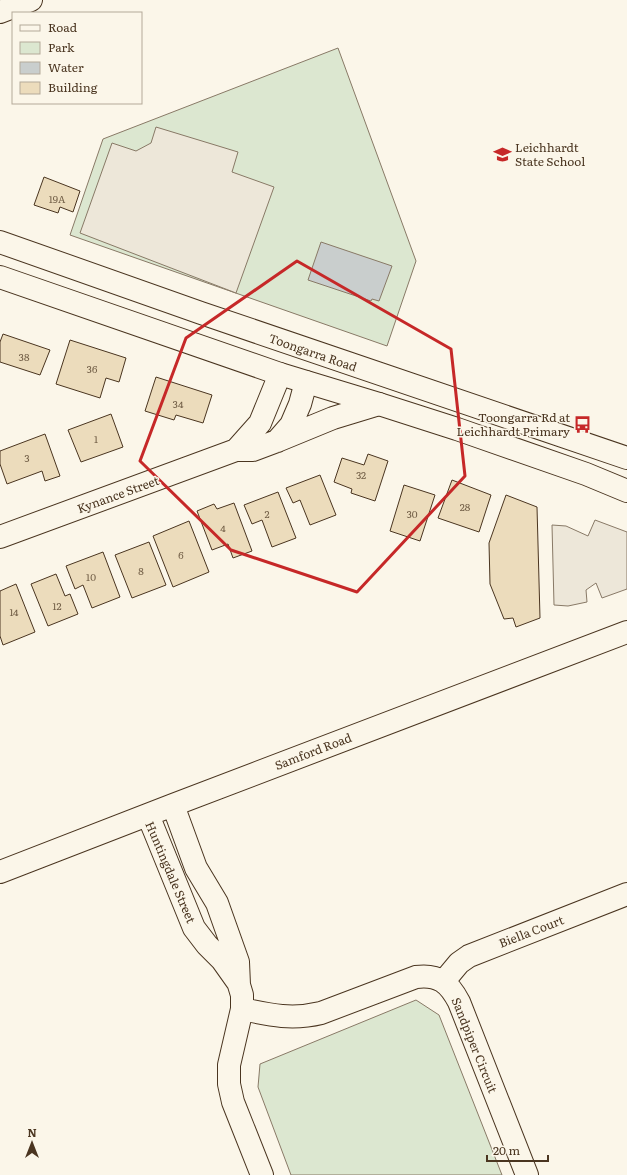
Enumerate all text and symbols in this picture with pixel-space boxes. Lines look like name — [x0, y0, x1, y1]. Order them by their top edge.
legend — [12, 12, 142, 104]
text: Road — [48, 18, 78, 36]
text: Park — [48, 38, 75, 56]
text: Water — [48, 58, 84, 76]
text: Building — [48, 78, 98, 96]
place label: Leichhardt State School — [515, 138, 585, 170]
school or university icon: Leichhardt State School — [492, 144, 512, 164]
house number: 19A — [49, 191, 66, 206]
street label: Toongarra Road — [266, 328, 360, 376]
house number: 38 — [19, 349, 30, 364]
house number: 36 — [87, 361, 98, 376]
house number: 34 — [173, 396, 184, 411]
place label: Toongarra Rd at Leichhardt Primary — [456, 408, 570, 440]
bus stop icon: Toongarra Rd at Leichhardt Primary — [573, 414, 593, 434]
house number: 1 — [94, 431, 98, 446]
house number: 3 — [24, 450, 30, 465]
house number: 32 — [356, 467, 366, 482]
street label: Kynance Street — [75, 471, 162, 517]
house number: 28 — [460, 499, 471, 514]
house number: 2 — [264, 506, 270, 521]
house number: 30 — [406, 506, 418, 521]
house number: 4 — [220, 520, 226, 535]
house number: 6 — [178, 547, 184, 562]
house number: 8 — [138, 563, 144, 578]
house number: 10 — [86, 569, 96, 584]
house number: 12 — [52, 598, 62, 613]
house number: 14 — [9, 604, 19, 619]
street label: Samford Road — [272, 728, 355, 774]
street label: Huntingdale Street — [141, 818, 201, 926]
street label: Biella Court — [496, 910, 566, 952]
street label: Sandpiper Circuit — [448, 995, 502, 1096]
north arrow — [12, 1123, 52, 1163]
text: N — [27, 1124, 37, 1140]
scale bar — [487, 1137, 548, 1163]
text: 20 m — [493, 1141, 520, 1159]

